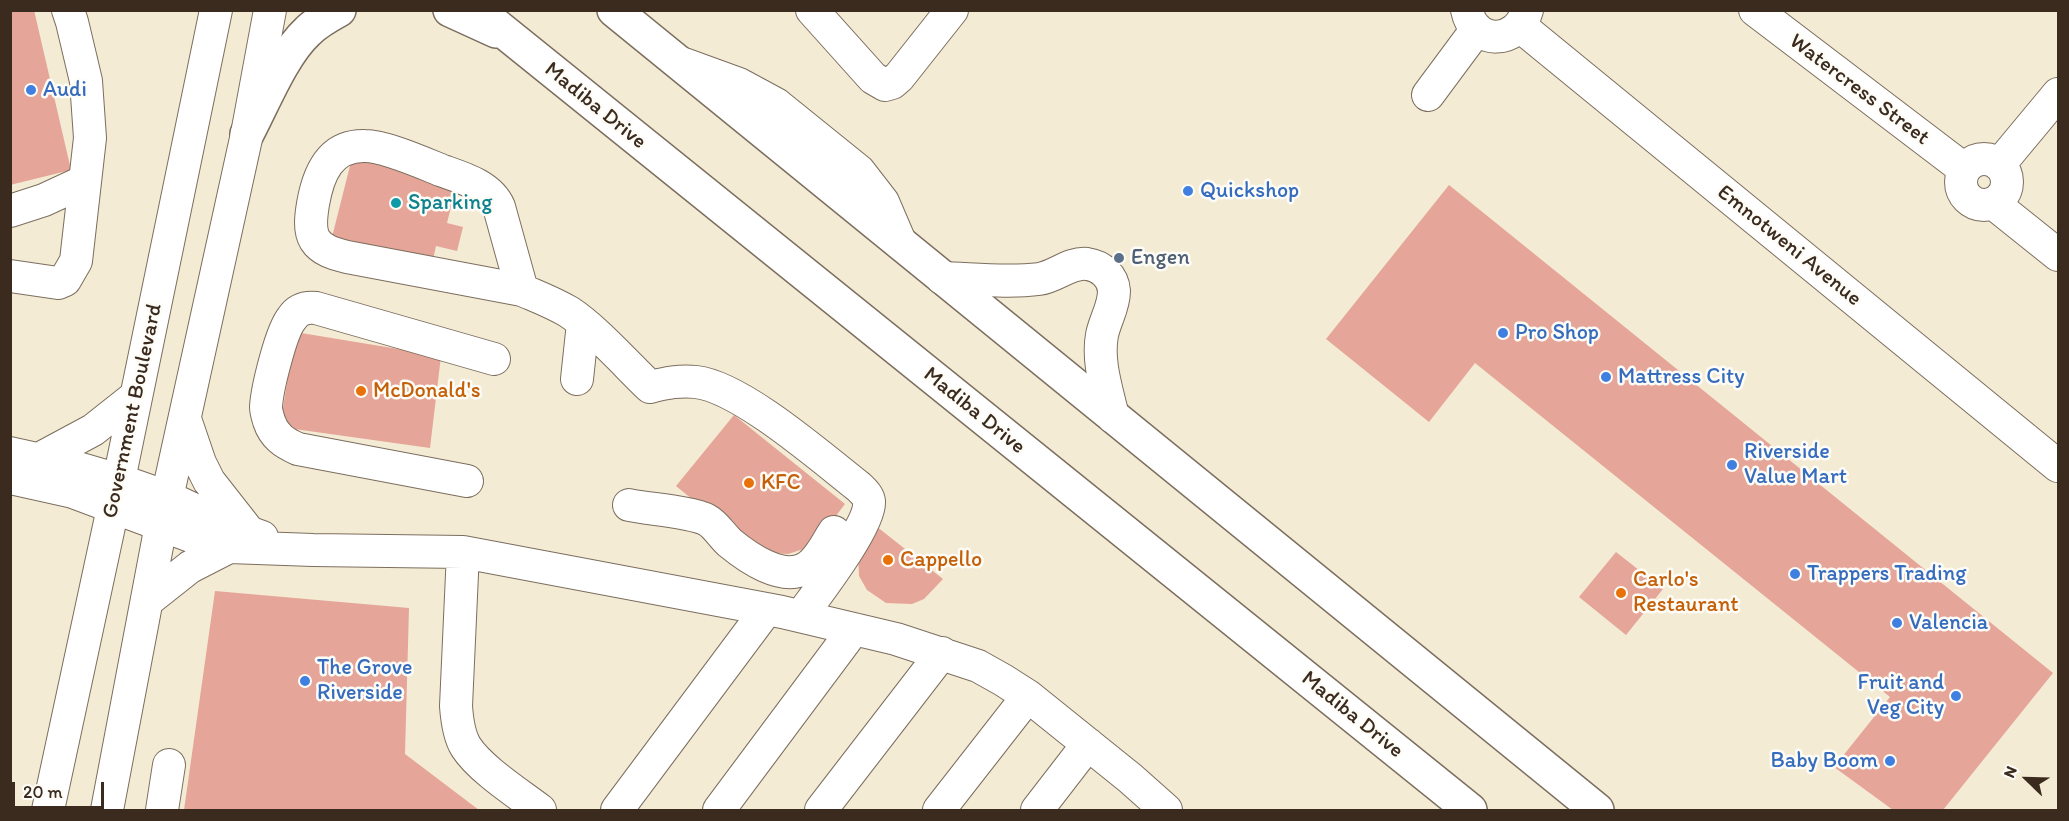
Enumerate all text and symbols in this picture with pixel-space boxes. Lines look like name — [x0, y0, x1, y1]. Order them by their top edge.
street label: Watercress Street — [1784, 29, 1934, 151]
street label: Madiba Drive — [539, 57, 651, 155]
place label: Audi — [43, 77, 87, 103]
marker: Audi — [24, 83, 38, 97]
place label: Quickshop — [1200, 178, 1299, 204]
street label: Emnotweni Avenue — [1711, 180, 1867, 312]
marker: Quickshop — [1181, 184, 1195, 198]
place label: Sparking — [408, 190, 492, 216]
marker: Sparking — [389, 196, 403, 210]
place label: Engen — [1131, 245, 1190, 271]
marker: Engen — [1112, 251, 1126, 265]
street label: Government Boulevard — [97, 301, 169, 521]
place label: Pro Shop — [1515, 320, 1599, 346]
marker: Pro Shop — [1496, 326, 1510, 340]
street label: Madiba Drive — [918, 362, 1030, 460]
place label: Mattress City — [1618, 364, 1745, 390]
marker: Mattress City — [1599, 370, 1613, 384]
place label: McDonald's — [373, 378, 481, 404]
marker: McDonald's — [354, 384, 368, 398]
place label: Riverside Value Mart — [1744, 439, 1847, 490]
marker: Riverside Value Mart — [1725, 458, 1739, 472]
place label: KFC — [761, 470, 801, 496]
marker: KFC — [742, 476, 756, 490]
place label: Cappello — [900, 547, 982, 573]
marker: Cappello — [881, 553, 895, 567]
place label: Trappers Trading — [1807, 561, 1966, 587]
place label: Carlo's Restaurant — [1633, 567, 1739, 618]
marker: Trappers Trading — [1788, 567, 1802, 581]
marker: Carlo's Restaurant — [1614, 586, 1628, 600]
place label: Valencia — [1909, 610, 1988, 636]
marker: Valencia — [1890, 616, 1904, 630]
place label: The Grove Riverside — [317, 655, 412, 706]
street label: Madiba Drive — [1296, 666, 1408, 764]
place label: Fruit and Veg City — [1858, 670, 1944, 722]
marker: The Grove Riverside — [298, 674, 312, 688]
marker: Fruit and Veg City — [1949, 689, 1963, 703]
place label: Baby Boom — [1770, 748, 1878, 774]
north arrow — [1997, 749, 2057, 809]
marker: Baby Boom — [1883, 754, 1897, 768]
text: N — [1999, 763, 2021, 780]
scale bar — [15, 770, 106, 808]
text: 20 m — [23, 781, 63, 803]

